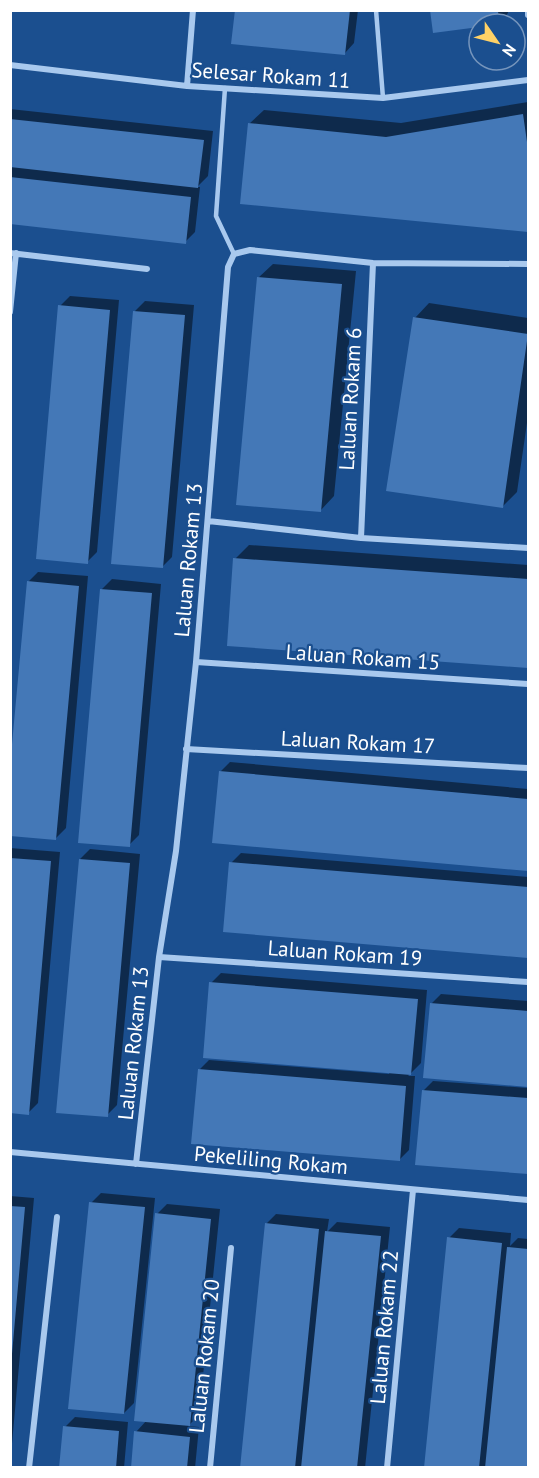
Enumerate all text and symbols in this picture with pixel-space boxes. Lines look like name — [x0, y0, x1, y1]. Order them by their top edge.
north arrow — [467, 12, 527, 72]
text: N — [498, 41, 520, 61]
street label: Selesar Rokam 11 — [191, 56, 351, 94]
street label: Laluan Rokam 6 — [333, 327, 367, 471]
street label: Laluan Rokam 13 — [168, 482, 208, 638]
street label: Laluan Rokam 15 — [285, 638, 441, 676]
street label: Laluan Rokam 17 — [280, 724, 436, 760]
street label: Laluan Rokam 19 — [267, 934, 423, 972]
street label: Laluan Rokam 13 — [111, 965, 155, 1121]
street label: Pekeliling Rokam — [193, 1140, 349, 1180]
street label: Laluan Rokam 22 — [364, 1249, 404, 1405]
street label: Laluan Rokam 20 — [182, 1278, 226, 1434]

